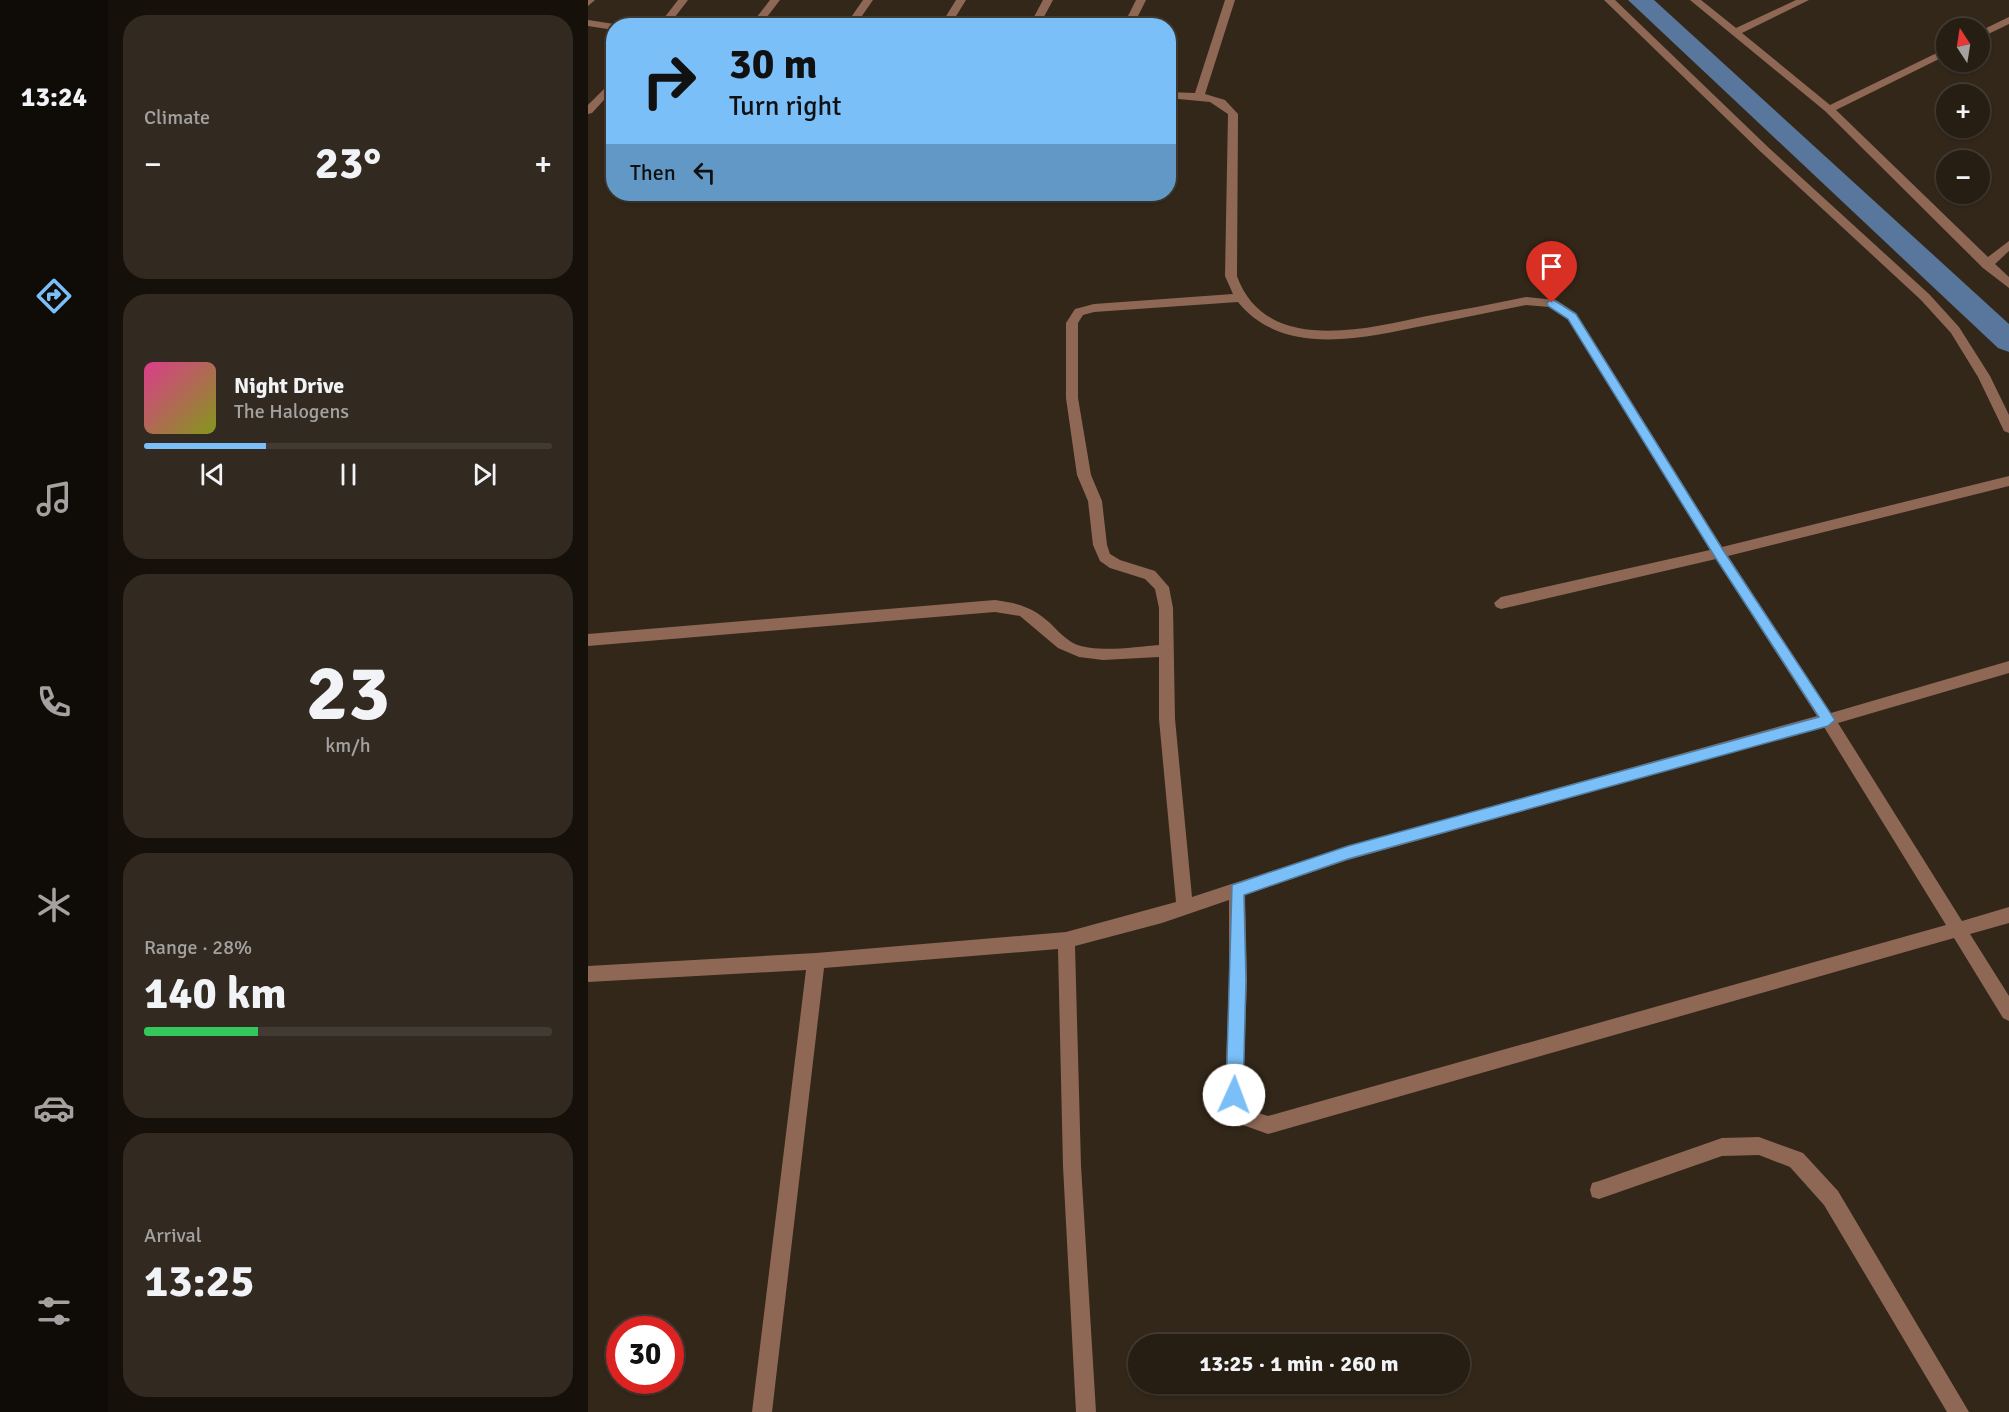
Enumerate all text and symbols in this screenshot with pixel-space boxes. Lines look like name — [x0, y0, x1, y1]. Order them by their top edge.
north arrow — [1936, 18, 1990, 72]
map controls — [1936, 18, 1990, 204]
text: 30 m — [729, 39, 818, 90]
icon: right — [630, 42, 708, 120]
text: 13:24 — [21, 81, 87, 114]
button: + — [1936, 84, 1990, 138]
text: Turn right — [729, 90, 842, 123]
text: Climate — [144, 105, 210, 130]
text: 23° — [315, 136, 381, 191]
text: − — [144, 144, 162, 185]
text: + — [534, 144, 552, 185]
button: − — [1936, 150, 1990, 204]
icon: left — [688, 156, 721, 189]
text: Then — [630, 159, 676, 186]
pin — [1526, 241, 1577, 303]
icon: arrive — [1535, 250, 1568, 283]
icon: directions — [33, 275, 75, 317]
text: Night Drive — [234, 372, 344, 399]
text: The Halogens — [234, 399, 349, 424]
icon: previous — [196, 458, 229, 491]
icon: pause — [332, 458, 365, 491]
icon: next — [468, 458, 501, 491]
icon: music — [33, 478, 75, 520]
text: 23 — [306, 646, 390, 742]
icon: phone — [33, 681, 75, 723]
text: km/h — [325, 733, 371, 758]
icon: climate — [33, 884, 75, 926]
text: Range · 28% — [144, 935, 252, 960]
text: 140 km — [144, 966, 287, 1021]
position arrow — [1202, 1063, 1266, 1127]
icon: car — [33, 1087, 75, 1129]
text: Arrival — [144, 1223, 202, 1248]
text: 13:25 — [144, 1254, 254, 1309]
icon: filters — [33, 1290, 75, 1332]
speed limit sign: 30 — [606, 1316, 684, 1394]
text: 13:25 · 1 min · 260 m — [1199, 1350, 1399, 1377]

